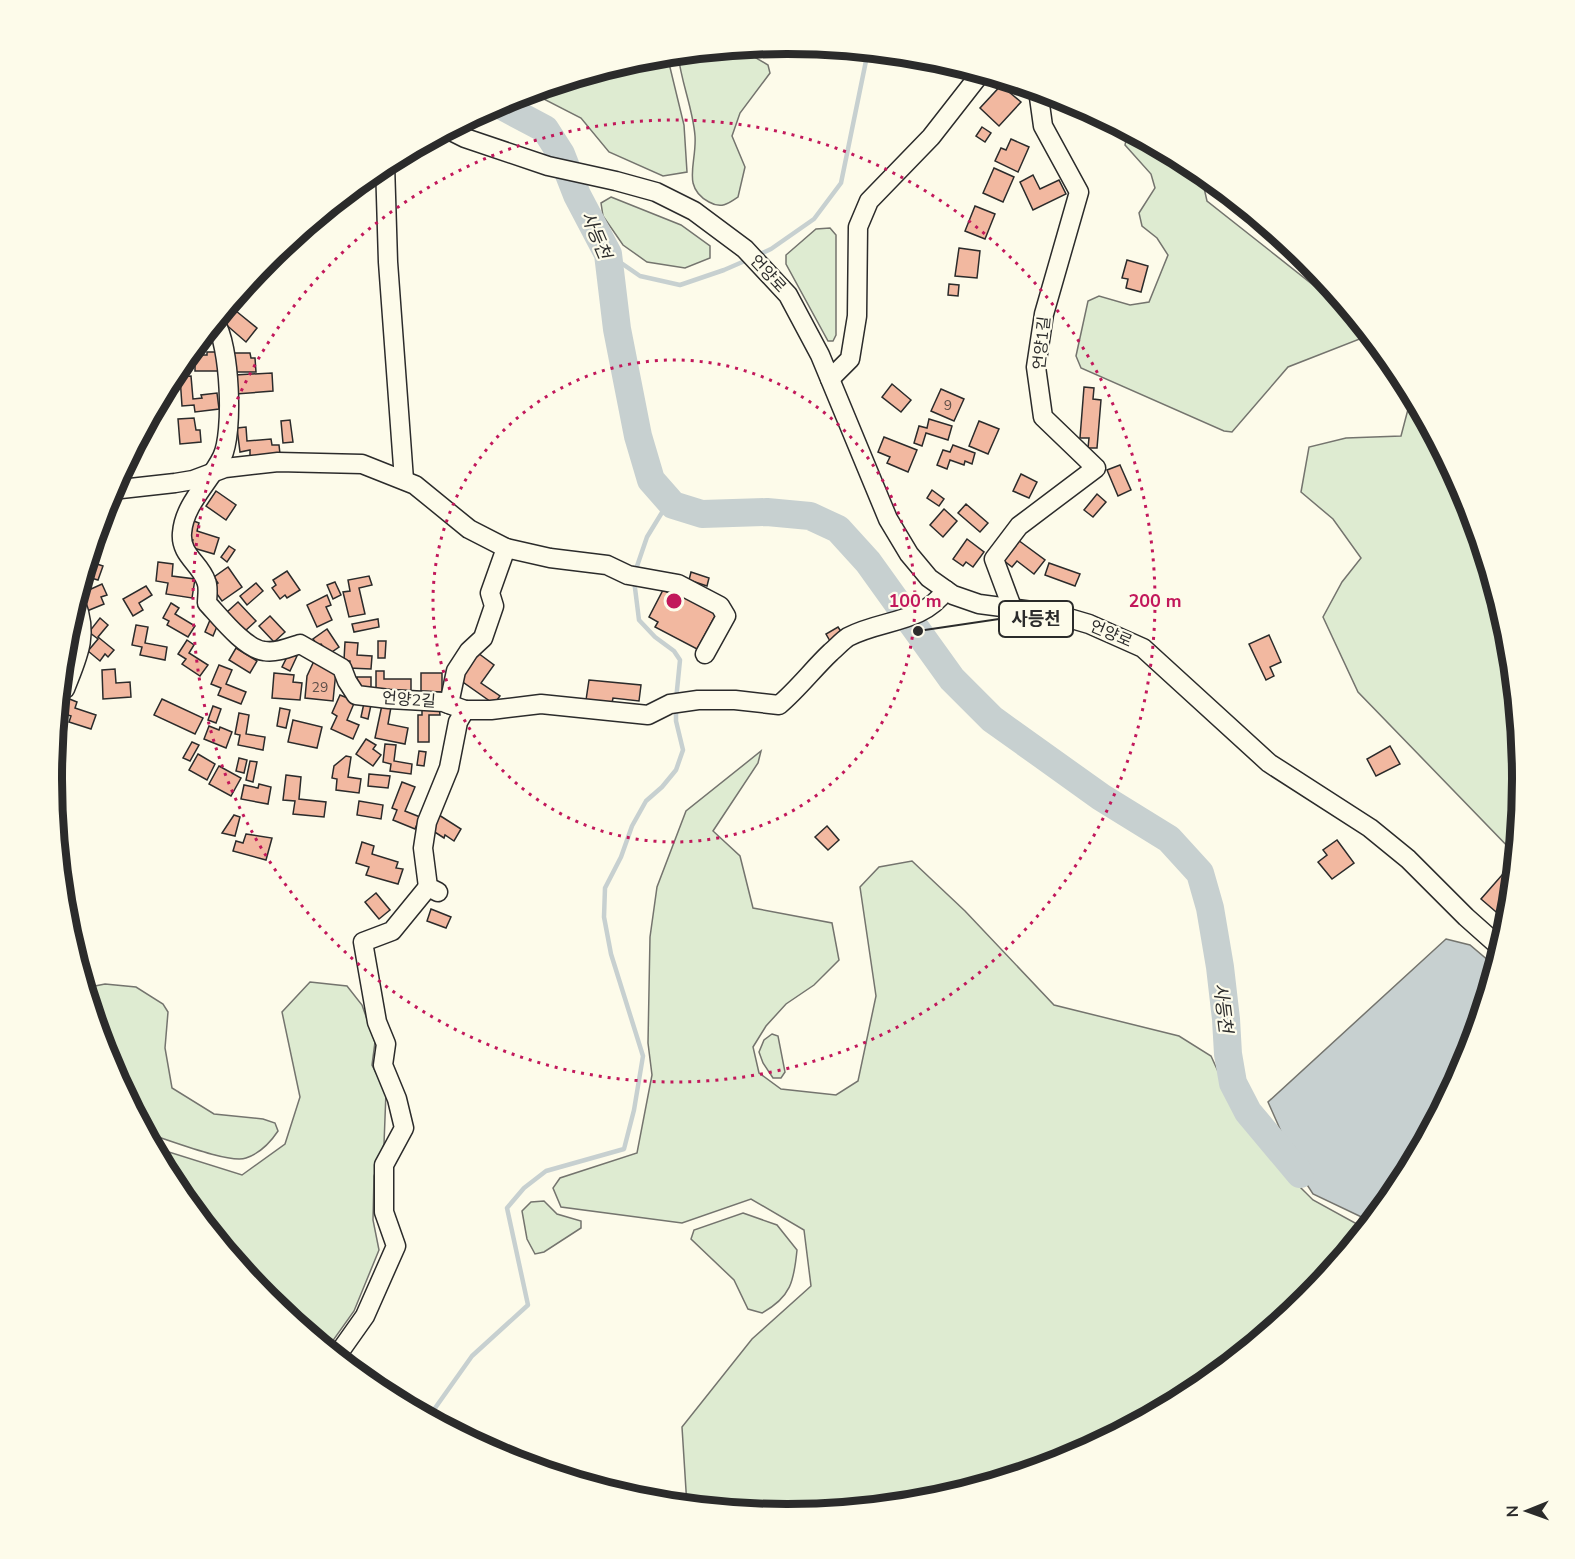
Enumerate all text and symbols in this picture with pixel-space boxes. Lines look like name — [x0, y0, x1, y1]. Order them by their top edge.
water label: 사등천 — [575, 207, 618, 265]
street label: 언양로 — [745, 250, 791, 298]
street label: 언양1길 — [1028, 315, 1056, 371]
house number: 9 — [944, 396, 952, 415]
text: 100 m — [888, 589, 942, 613]
text: 200 m — [1128, 589, 1182, 613]
centre of rings — [664, 591, 684, 611]
callout: 사등천 — [999, 601, 1073, 637]
text: 사등천 — [1011, 607, 1061, 631]
street label: 언양로 — [1086, 615, 1136, 653]
house number: 29 — [312, 678, 328, 697]
street label: 언양2길 — [381, 687, 437, 713]
water label: 사등천 — [1208, 982, 1238, 1037]
north arrow — [1497, 1481, 1557, 1541]
text: N — [1502, 1505, 1524, 1517]

